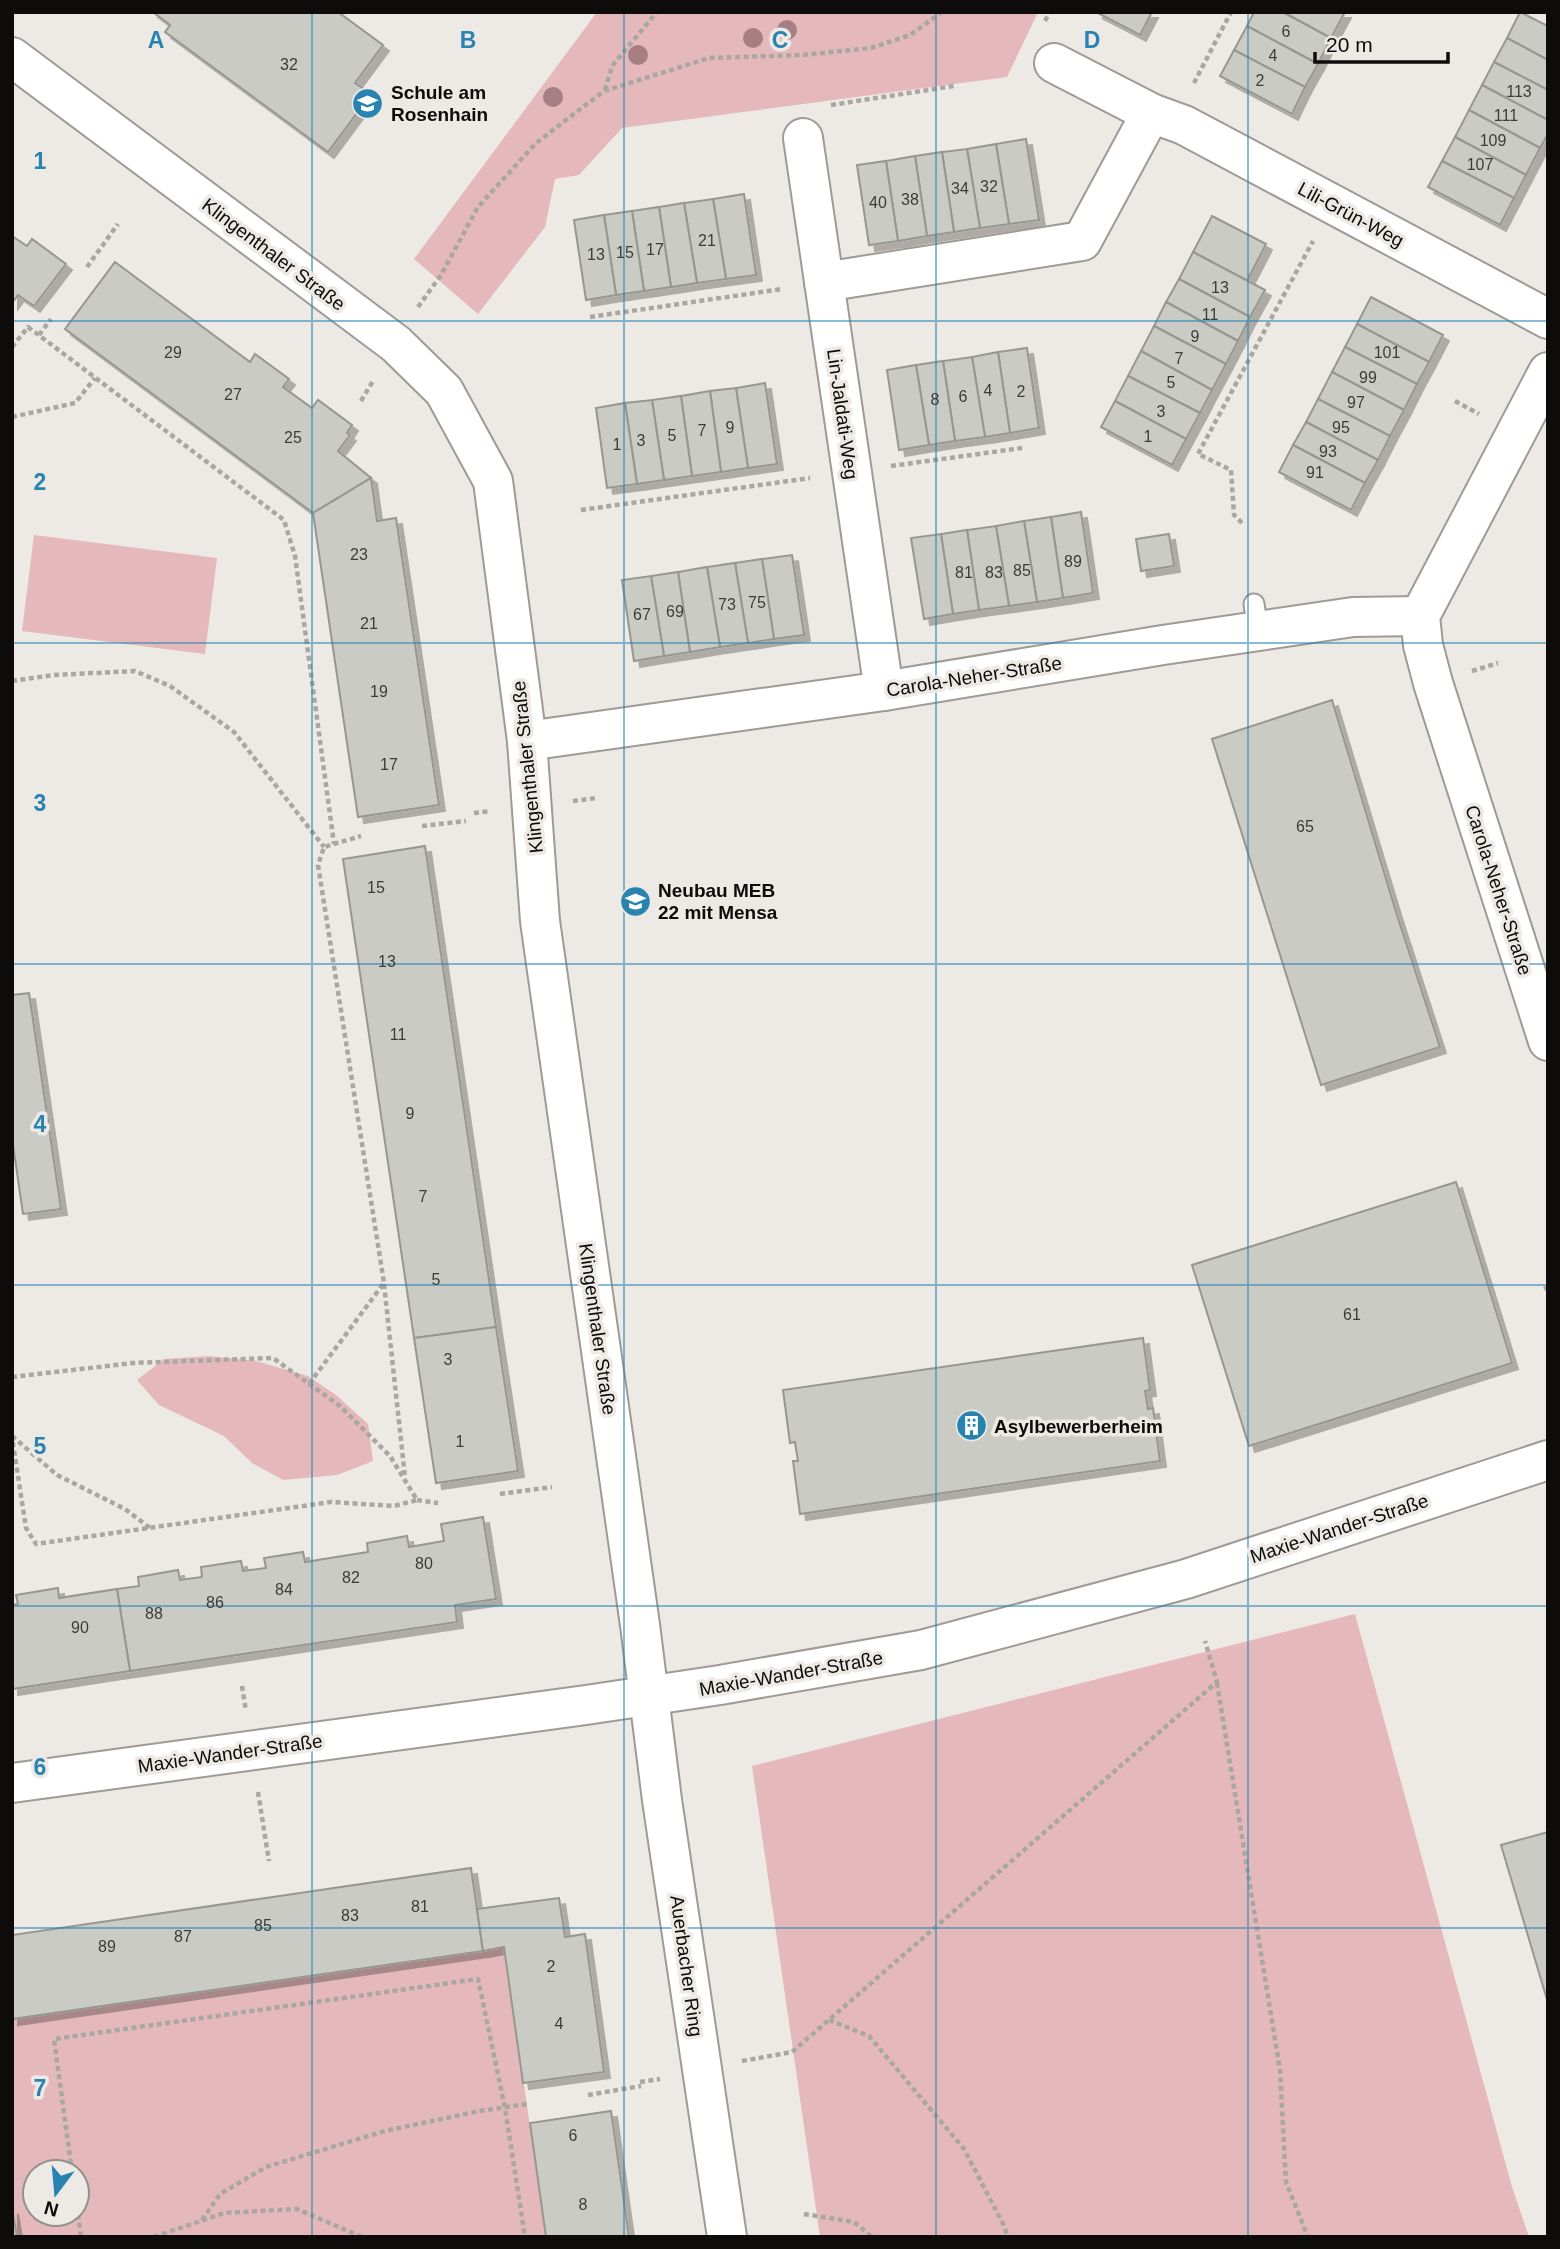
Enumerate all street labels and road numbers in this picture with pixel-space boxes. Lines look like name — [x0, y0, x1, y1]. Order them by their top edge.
street label: Lili-Grün-Weg — [1294, 178, 1407, 251]
street label: Klingenthaler Straße — [198, 194, 349, 315]
street label: Lin-Jaldati-Weg — [823, 347, 862, 481]
street label: Carola-Neher-Straße — [885, 652, 1063, 701]
street label: Klingenthaler Straße — [508, 680, 547, 854]
street label: Carola-Neher-Straße — [1461, 803, 1536, 978]
street label: Klingenthaler Straße — [575, 1242, 620, 1416]
street label: Maxie-Wander-Straße — [1247, 1490, 1431, 1567]
street label: Maxie-Wander-Straße — [698, 1647, 885, 1700]
street label: Maxie-Wander-Straße — [136, 1730, 324, 1777]
street label: Auerbacher Ring — [666, 1894, 707, 2038]

